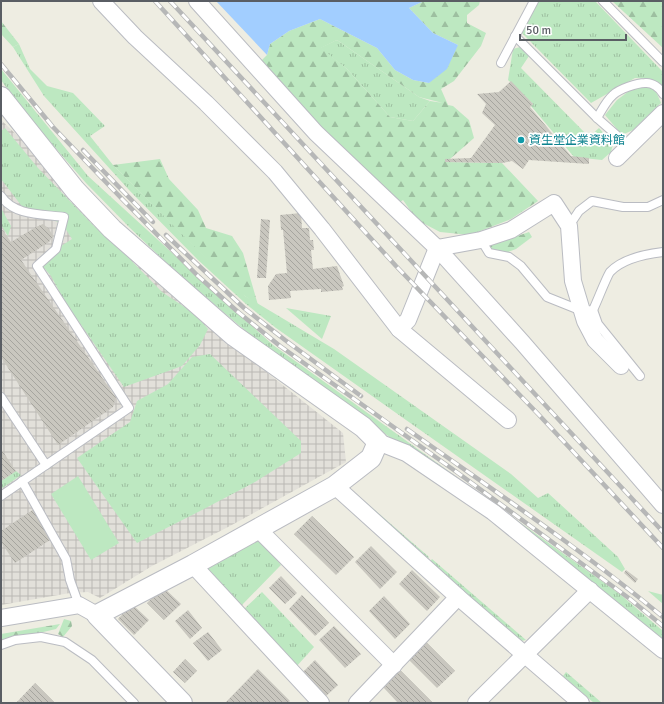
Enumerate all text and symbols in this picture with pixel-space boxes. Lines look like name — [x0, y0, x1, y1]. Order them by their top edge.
scale bar — [520, 16, 626, 42]
text: 50 m — [526, 23, 551, 38]
place label: 資生堂企業資料館 — [529, 133, 625, 148]
marker: 資生堂企業資料館 — [516, 135, 526, 145]

